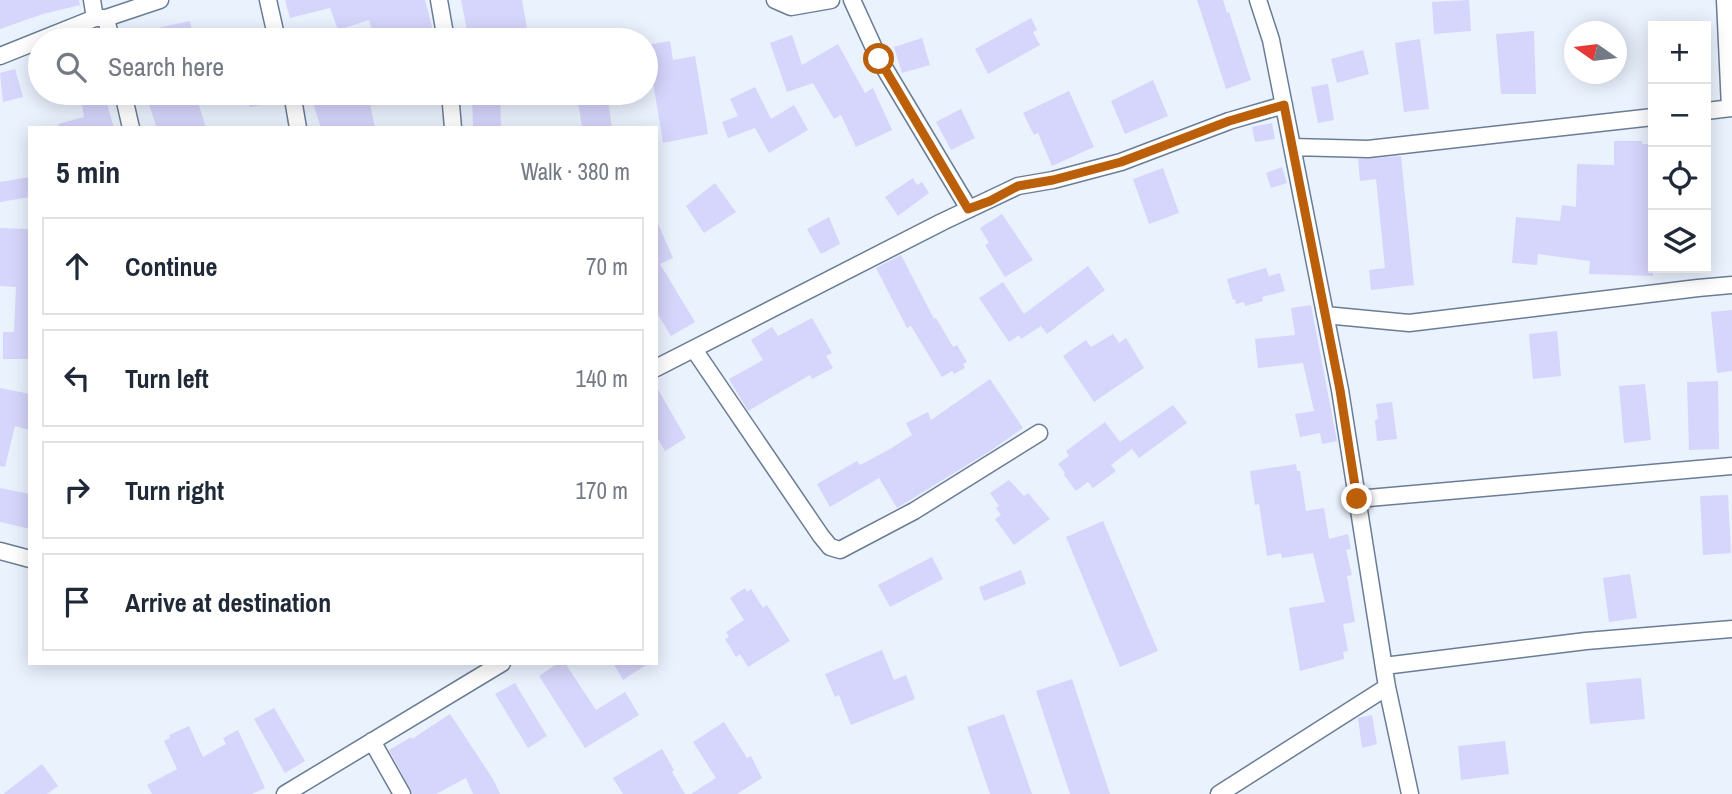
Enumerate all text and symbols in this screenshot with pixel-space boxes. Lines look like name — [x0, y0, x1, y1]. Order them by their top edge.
north arrow — [1564, 21, 1627, 84]
map controls — [1648, 21, 1711, 273]
button: + — [1648, 21, 1711, 84]
search box — [28, 28, 658, 105]
route start — [863, 43, 894, 74]
icon: search — [52, 48, 90, 86]
text: Search here — [108, 49, 224, 84]
button: − — [1648, 84, 1711, 147]
button: locate — [1648, 147, 1711, 210]
text: 5 min — [56, 152, 120, 192]
text: Walk · 380 m — [521, 156, 630, 187]
button: layers — [1648, 210, 1711, 273]
icon: ahead — [58, 247, 96, 285]
text: Continue — [125, 249, 217, 284]
text: 70 m — [586, 251, 628, 282]
icon: left — [58, 359, 96, 397]
text: Turn left — [125, 361, 209, 396]
text: 140 m — [576, 363, 628, 394]
icon: right — [58, 471, 96, 509]
text: Turn right — [125, 473, 224, 508]
text: 170 m — [576, 475, 628, 506]
route end — [1341, 483, 1372, 514]
icon: arrive — [58, 583, 96, 621]
text: Arrive at destination — [125, 585, 331, 620]

